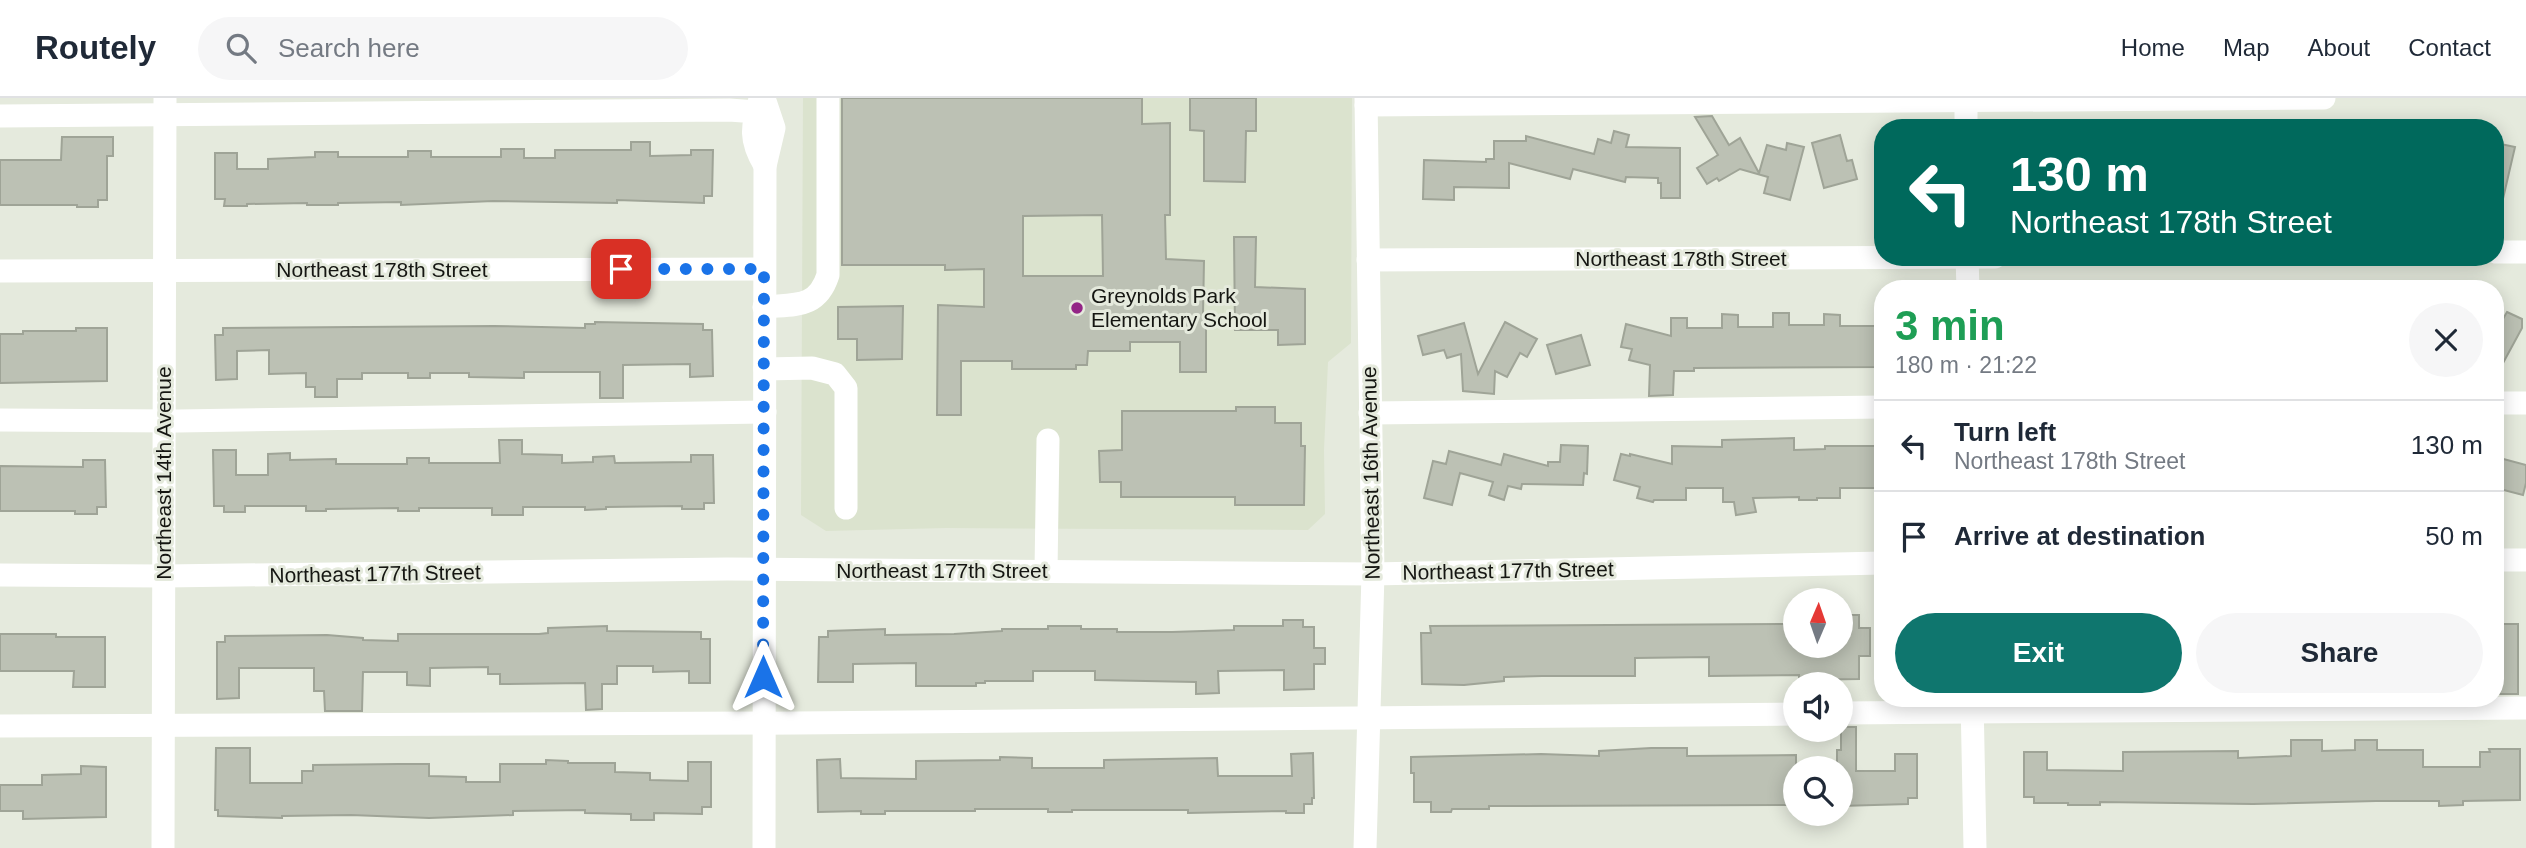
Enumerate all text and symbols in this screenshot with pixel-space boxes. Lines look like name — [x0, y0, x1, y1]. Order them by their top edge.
search box — [198, 17, 688, 80]
text: Routely — [35, 29, 156, 66]
icon: search — [222, 29, 260, 67]
text: Search here — [278, 33, 420, 63]
text: Home — [2121, 34, 2185, 61]
text: Map — [2223, 34, 2270, 61]
text: About — [2308, 34, 2370, 61]
text: Contact — [2408, 34, 2491, 61]
icon: left — [1895, 147, 1986, 238]
text: 130 m — [2010, 147, 2149, 201]
text: Northeast 178th Street — [2010, 204, 2332, 240]
pin — [591, 239, 651, 299]
street label: Northeast 178th Street — [1575, 247, 1787, 270]
icon: arrive — [602, 250, 640, 288]
street label: Northeast 178th Street — [276, 258, 488, 281]
place label: Greynolds Park Elementary School — [1091, 284, 1267, 331]
marker: Greynolds Park Elementary School — [1069, 300, 1085, 316]
text: 3 min — [1895, 302, 2005, 349]
button: close — [2409, 303, 2483, 377]
text: 180 m · 21:22 — [1895, 352, 2037, 378]
street label: Northeast 14th Avenue — [152, 366, 175, 580]
street label: Northeast 16th Avenue — [1357, 366, 1384, 580]
text: Turn left — [1954, 417, 2056, 447]
icon: left — [1895, 427, 1933, 465]
text: 130 m — [2411, 430, 2483, 460]
text: Northeast 178th Street — [1954, 448, 2185, 474]
icon: arrive — [1895, 518, 1933, 556]
text: Arrive at destination — [1954, 521, 2205, 551]
text: 50 m — [2425, 521, 2483, 551]
street label: Northeast 177th Street — [1402, 557, 1614, 584]
street label: Northeast 177th Street — [836, 559, 1048, 582]
street label: Northeast 177th Street — [269, 560, 481, 587]
north arrow — [1783, 588, 1853, 658]
map controls — [1783, 588, 1853, 826]
button: Exit — [1895, 613, 2182, 693]
button: Share — [2196, 613, 2483, 693]
position arrow — [726, 640, 800, 714]
button: sound — [1783, 672, 1853, 742]
button: search — [1783, 756, 1853, 826]

